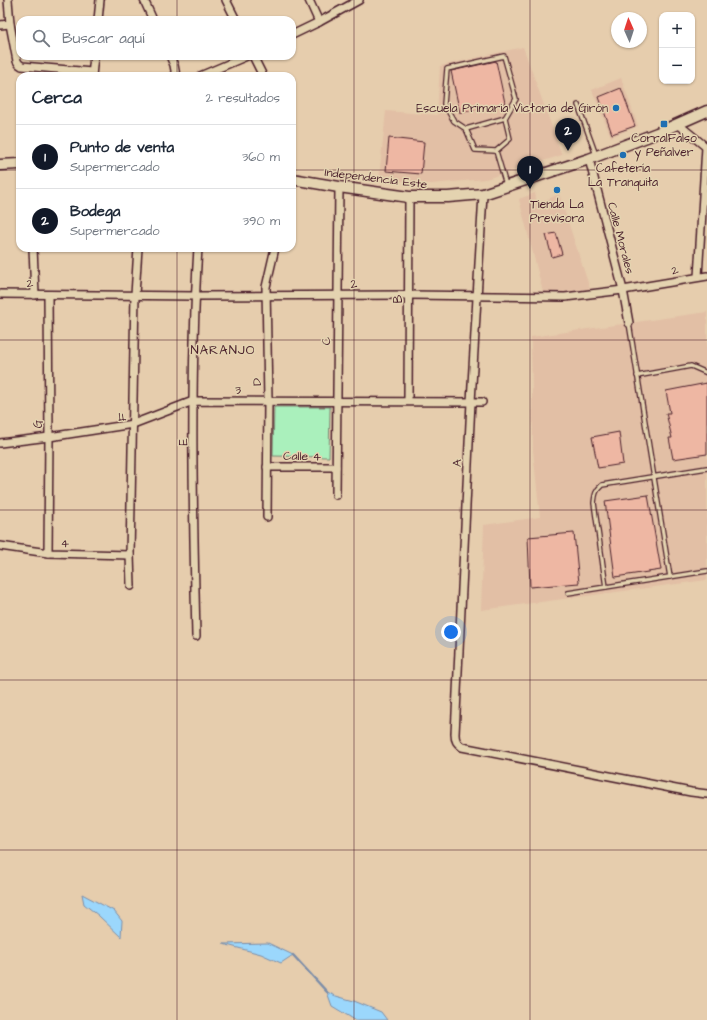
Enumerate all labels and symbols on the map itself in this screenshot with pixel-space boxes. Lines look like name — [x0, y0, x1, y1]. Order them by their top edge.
north arrow — [611, 12, 647, 48]
place label: Escuela Primaria Victoria de Girón — [416, 100, 608, 117]
marker: Escuela Primaria Victoria de Girón — [611, 103, 621, 113]
pin: 2 — [555, 118, 581, 151]
marker: CorralFalso y Peñalver — [659, 119, 669, 129]
place label: CorralFalso y Peñalver — [631, 130, 697, 162]
marker: Cafetería La Tranquita — [618, 150, 628, 160]
pin: 1 — [517, 156, 543, 189]
place label: Cafetería La Tranquita — [588, 160, 658, 191]
street label: Independencia Este — [324, 164, 429, 193]
marker: Tienda La Previsora — [552, 185, 562, 195]
place label: Tienda La Previsora — [530, 196, 584, 227]
street label: Calle Morales — [603, 200, 638, 276]
street label: 2 — [670, 262, 680, 279]
street label: 2 — [26, 275, 34, 292]
street label: 2 — [351, 276, 358, 293]
street label: B — [390, 294, 407, 303]
street label: C — [318, 336, 335, 345]
district label: NARANJO — [191, 341, 255, 359]
street label: D — [249, 378, 266, 386]
street label: 3 — [235, 382, 241, 399]
street label: F — [114, 412, 131, 421]
street label: G — [30, 419, 47, 428]
street label: E — [175, 438, 192, 446]
street label: Calle 4 — [283, 448, 321, 465]
street label: A — [449, 458, 466, 467]
street label: 4 — [61, 535, 69, 552]
your location — [441, 622, 461, 642]

